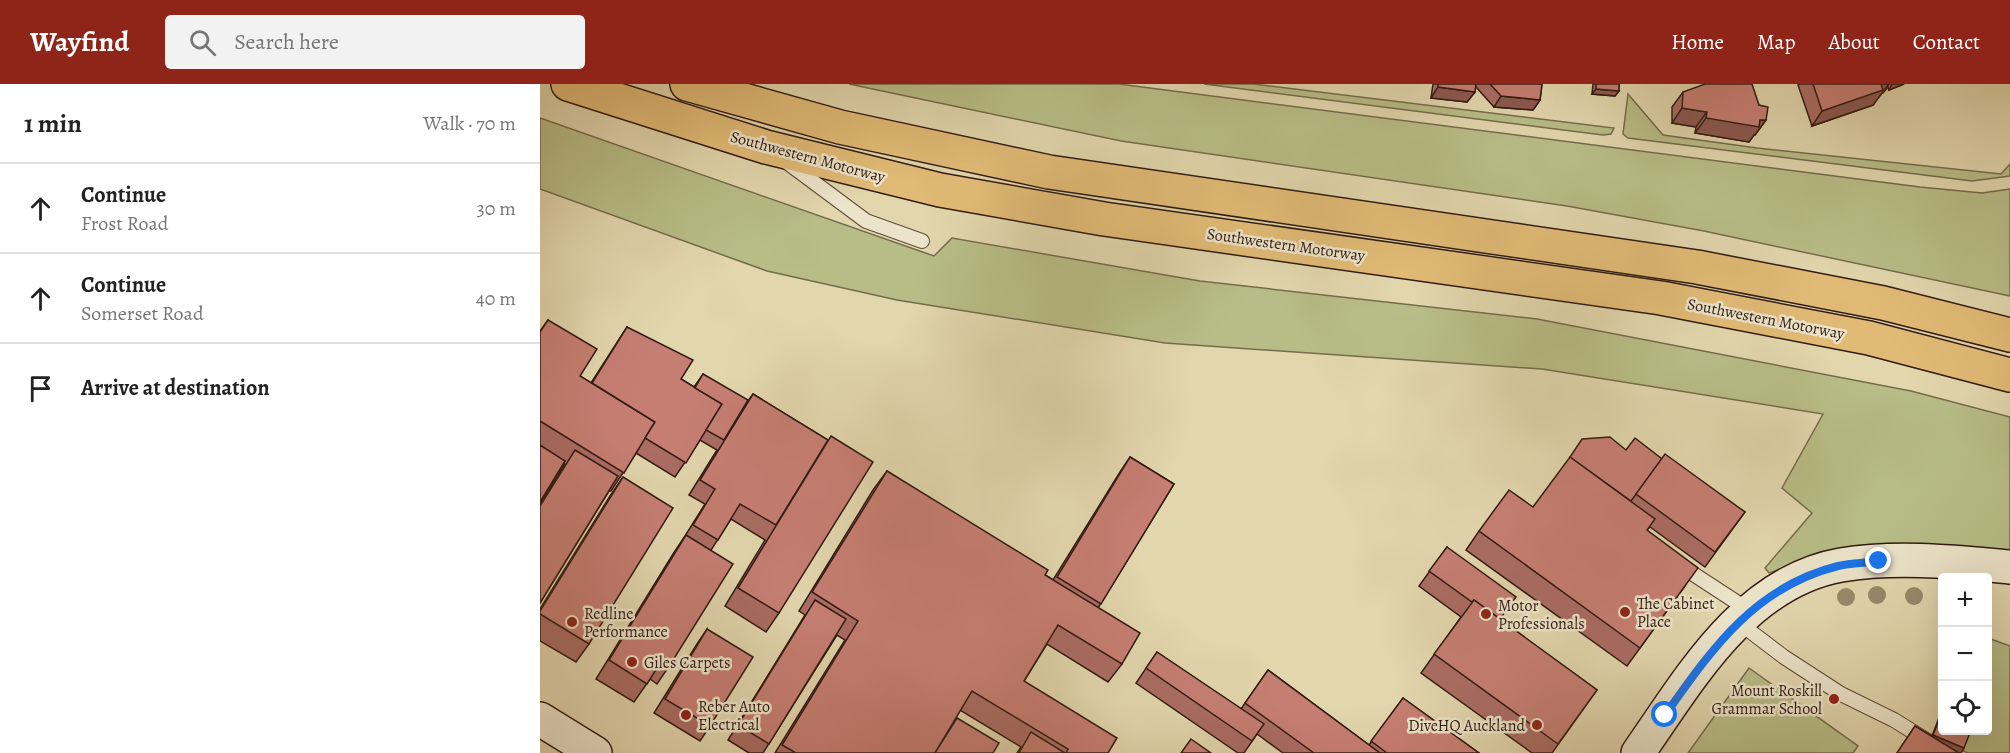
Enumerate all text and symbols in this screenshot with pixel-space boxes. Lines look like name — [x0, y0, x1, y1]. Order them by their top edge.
search box — [165, 15, 585, 69]
text: Wayfind — [30, 23, 129, 61]
icon: search — [186, 26, 219, 59]
text: Search here — [234, 27, 339, 57]
text: Home — [1671, 28, 1724, 56]
text: Map — [1757, 28, 1795, 56]
text: About — [1828, 28, 1880, 56]
text: Contact — [1913, 28, 1980, 56]
text: 1 min — [24, 106, 82, 141]
text: Walk · 70 m — [423, 110, 516, 137]
street label: Southwestern Motorway — [728, 126, 888, 188]
text: Continue — [81, 180, 166, 210]
icon: ahead — [24, 192, 57, 225]
text: 30 m — [476, 195, 516, 222]
text: Frost Road — [81, 210, 169, 237]
street label: Southwestern Motorway — [1205, 223, 1367, 267]
text: Continue — [81, 270, 166, 300]
icon: ahead — [24, 282, 57, 315]
text: 40 m — [476, 285, 516, 312]
street label: Southwestern Motorway — [1685, 293, 1847, 345]
text: Somerset Road — [81, 300, 204, 327]
icon: arrive — [24, 372, 57, 405]
text: Arrive at destination — [81, 373, 270, 403]
route end — [1865, 547, 1891, 573]
map controls — [1938, 573, 1992, 735]
button: + — [1938, 573, 1992, 627]
place label: The Cabinet Place — [1637, 593, 1715, 633]
place label: Motor Professionals — [1498, 595, 1585, 635]
place label: Redline Performance — [584, 603, 668, 643]
marker: The Cabinet Place — [1618, 605, 1632, 619]
marker: Motor Professionals — [1479, 607, 1493, 621]
marker: Redline Performance — [565, 615, 579, 629]
button: − — [1938, 627, 1992, 681]
place label: Giles Carpets — [644, 652, 730, 674]
marker: Giles Carpets — [625, 655, 639, 669]
place label: Mount Roskill Grammar School — [1712, 680, 1822, 720]
button: locate — [1938, 681, 1992, 735]
marker: Mount Roskill Grammar School — [1827, 692, 1841, 706]
place label: Reber Auto Electrical — [698, 696, 770, 736]
route start — [1651, 701, 1677, 727]
marker: Reber Auto Electrical — [679, 708, 693, 722]
place label: DiveHQ Auckland — [1408, 715, 1525, 737]
marker: DiveHQ Auckland — [1530, 718, 1544, 732]

